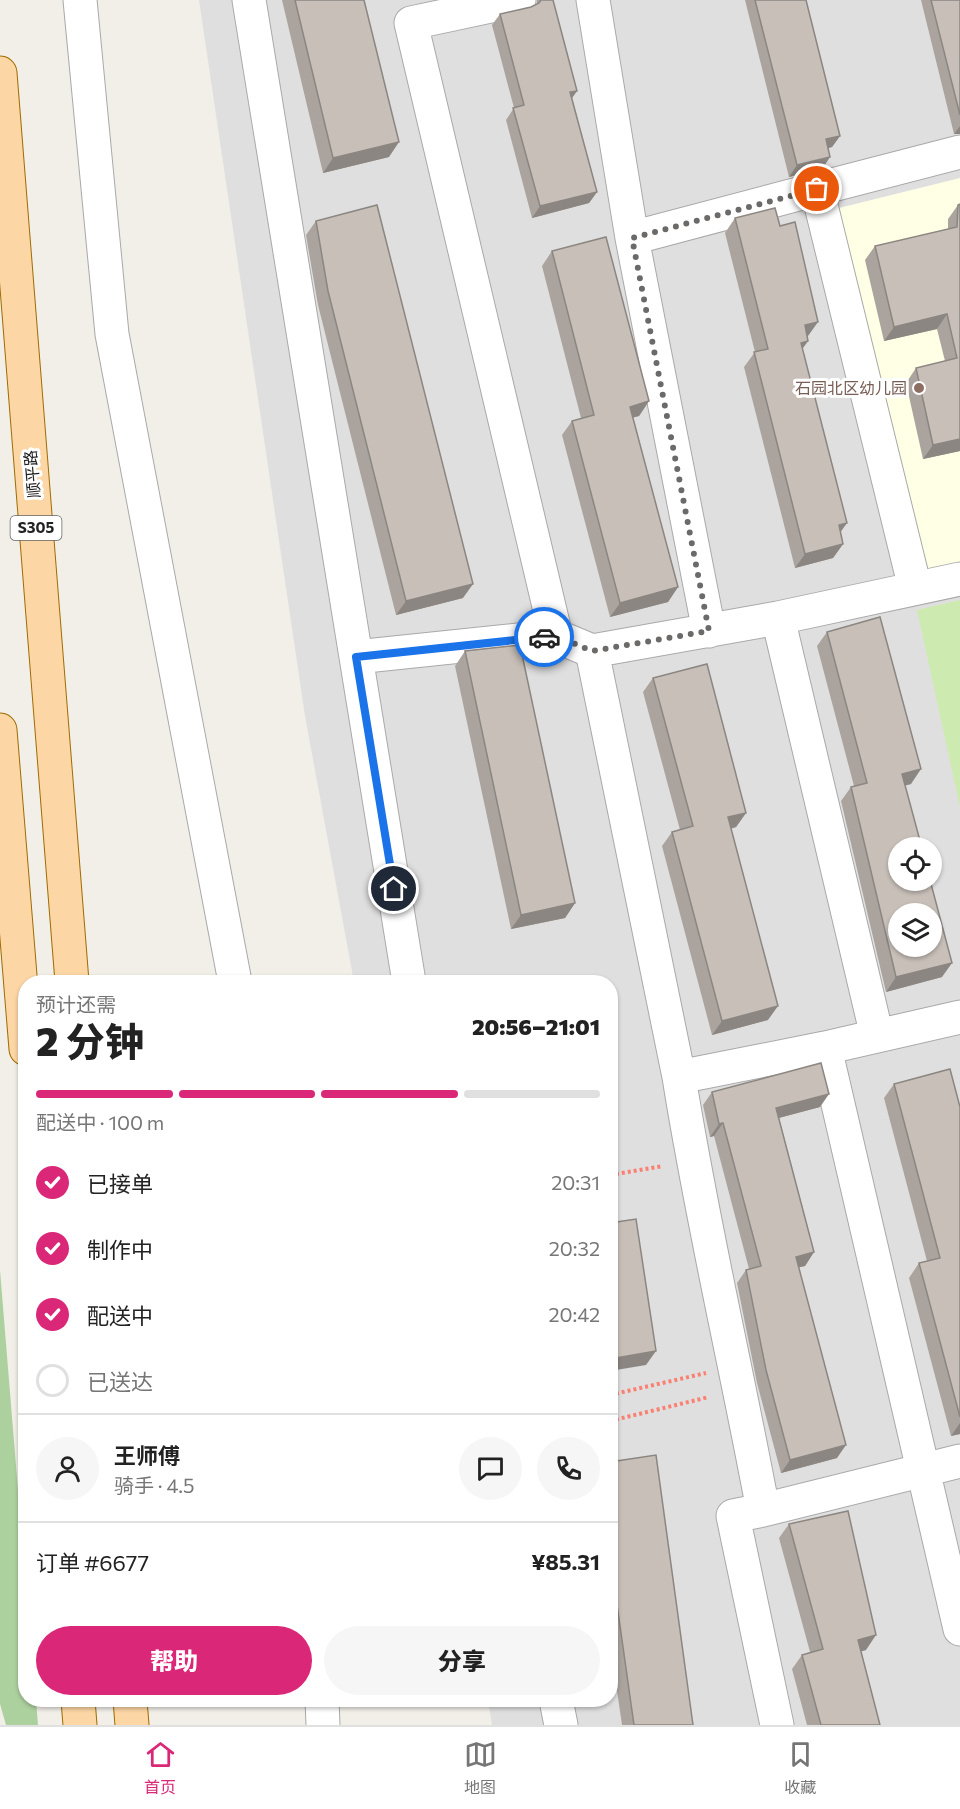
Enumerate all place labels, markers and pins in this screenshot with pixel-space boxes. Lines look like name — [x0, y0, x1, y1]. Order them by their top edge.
pin — [791, 163, 842, 214]
place label: 石园北区幼儿园 — [795, 378, 907, 397]
marker: 石园北区幼儿园 — [912, 381, 926, 395]
pin — [368, 863, 419, 914]

